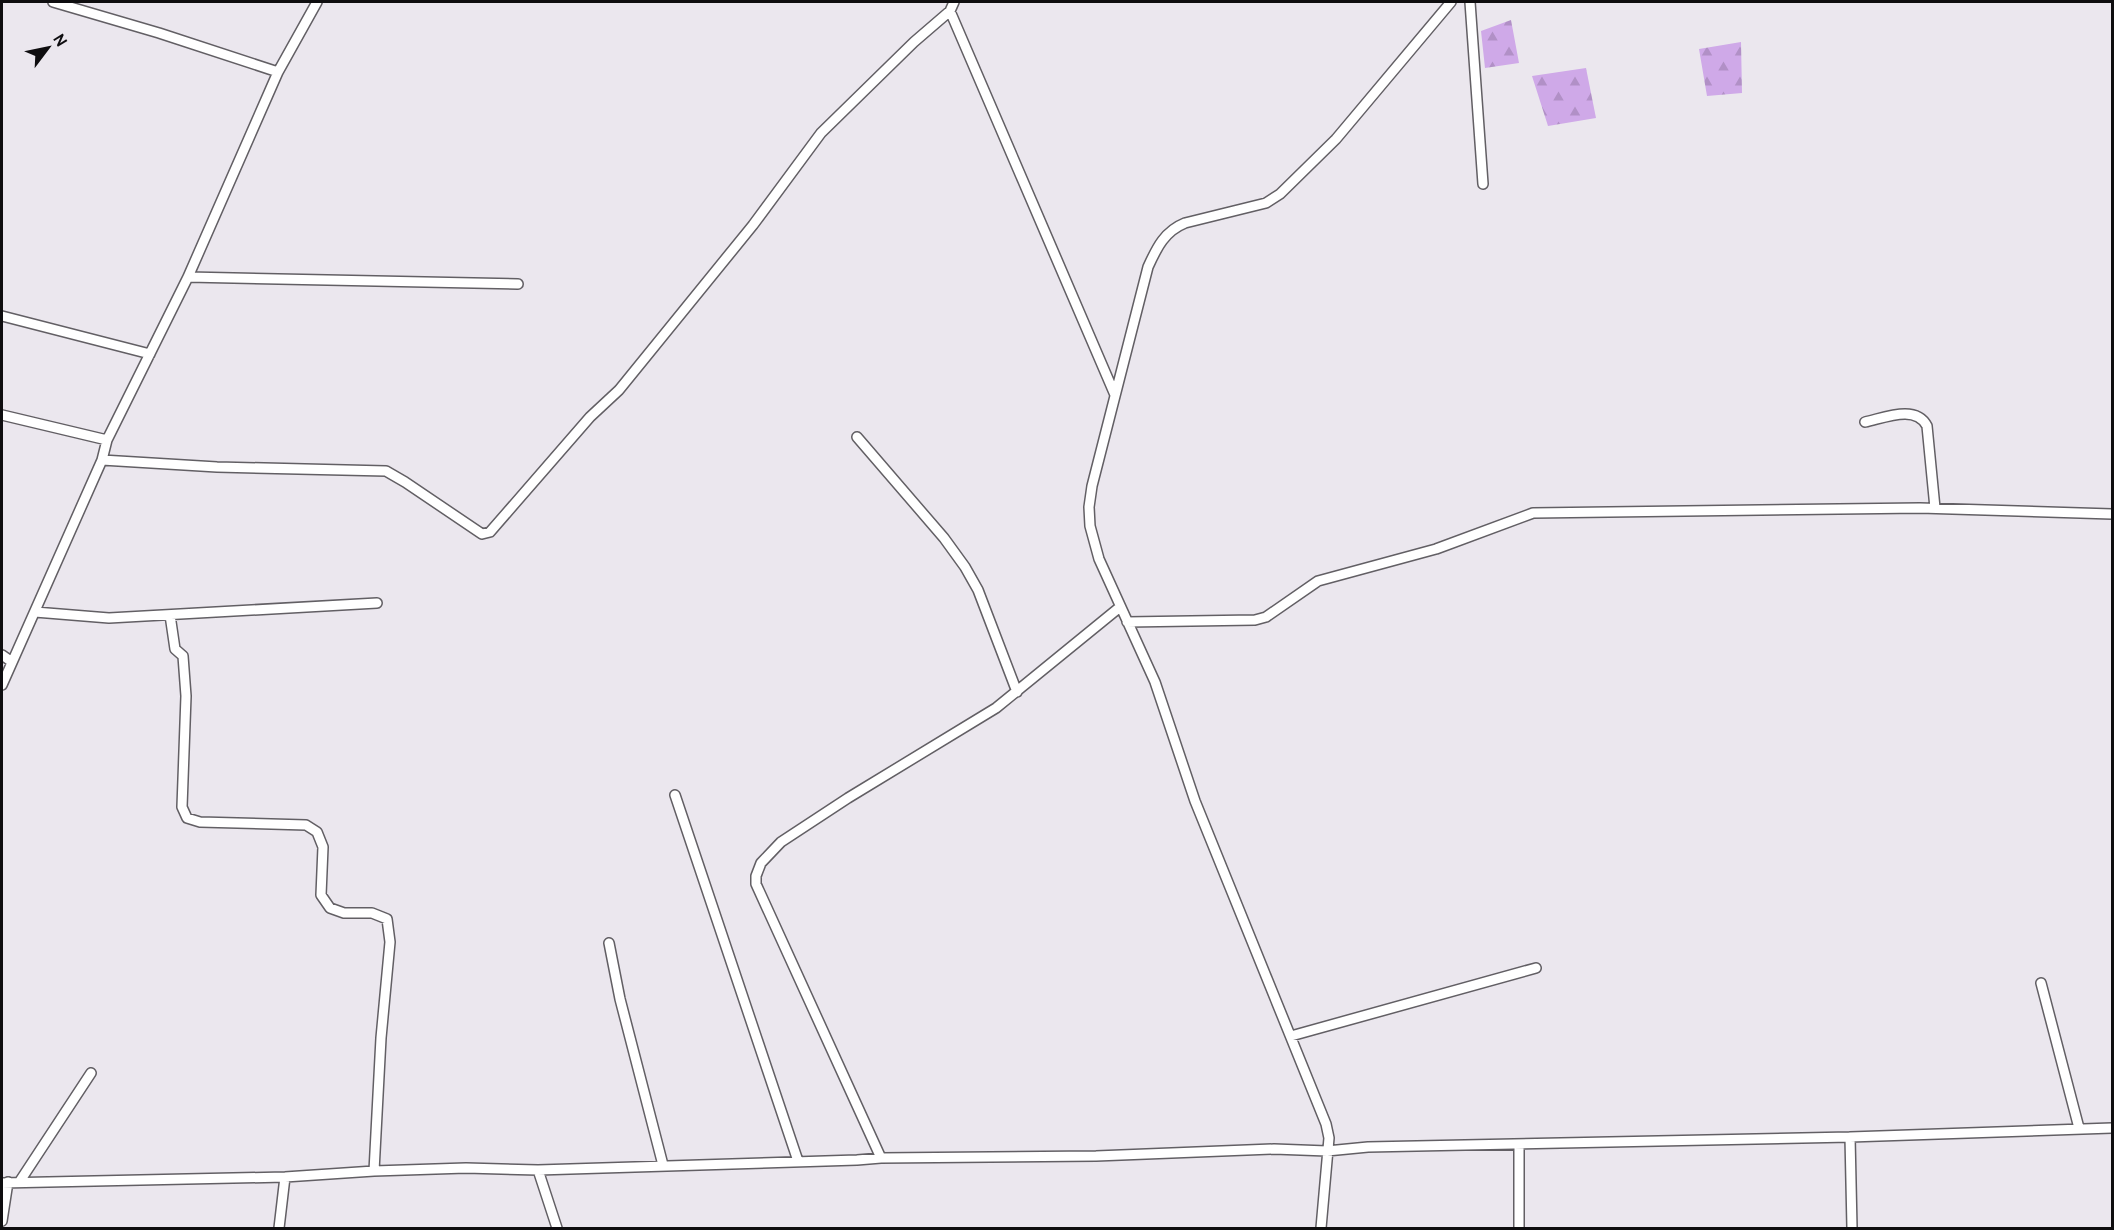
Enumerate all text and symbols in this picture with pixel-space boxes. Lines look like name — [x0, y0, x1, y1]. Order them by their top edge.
north arrow — [18, 18, 78, 78]
text: N — [47, 31, 71, 51]

